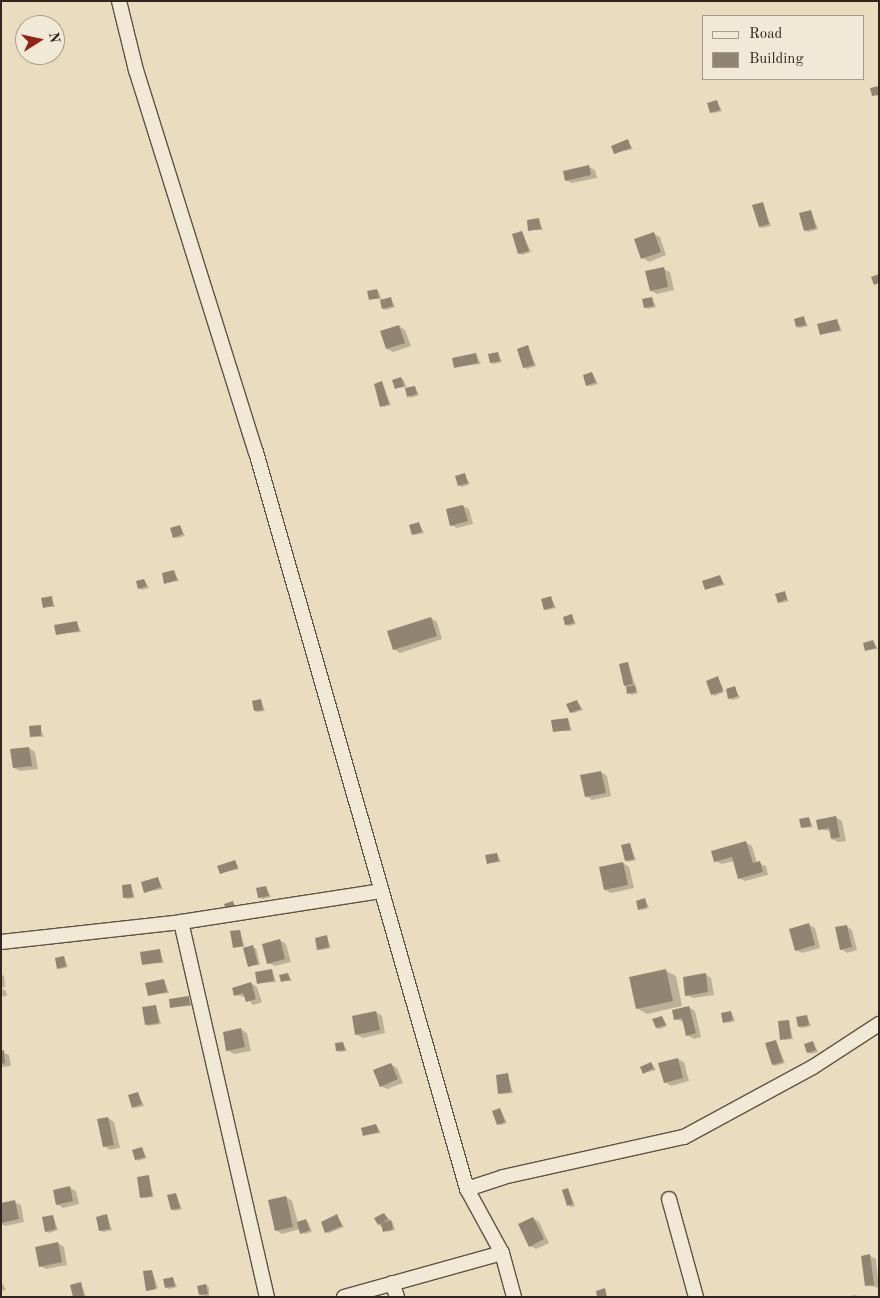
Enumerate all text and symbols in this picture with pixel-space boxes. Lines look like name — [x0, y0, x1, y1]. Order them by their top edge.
north arrow — [15, 15, 65, 65]
legend — [702, 15, 865, 80]
text: Road — [749, 27, 782, 42]
text: N — [46, 31, 62, 44]
text: Building — [749, 52, 804, 67]

